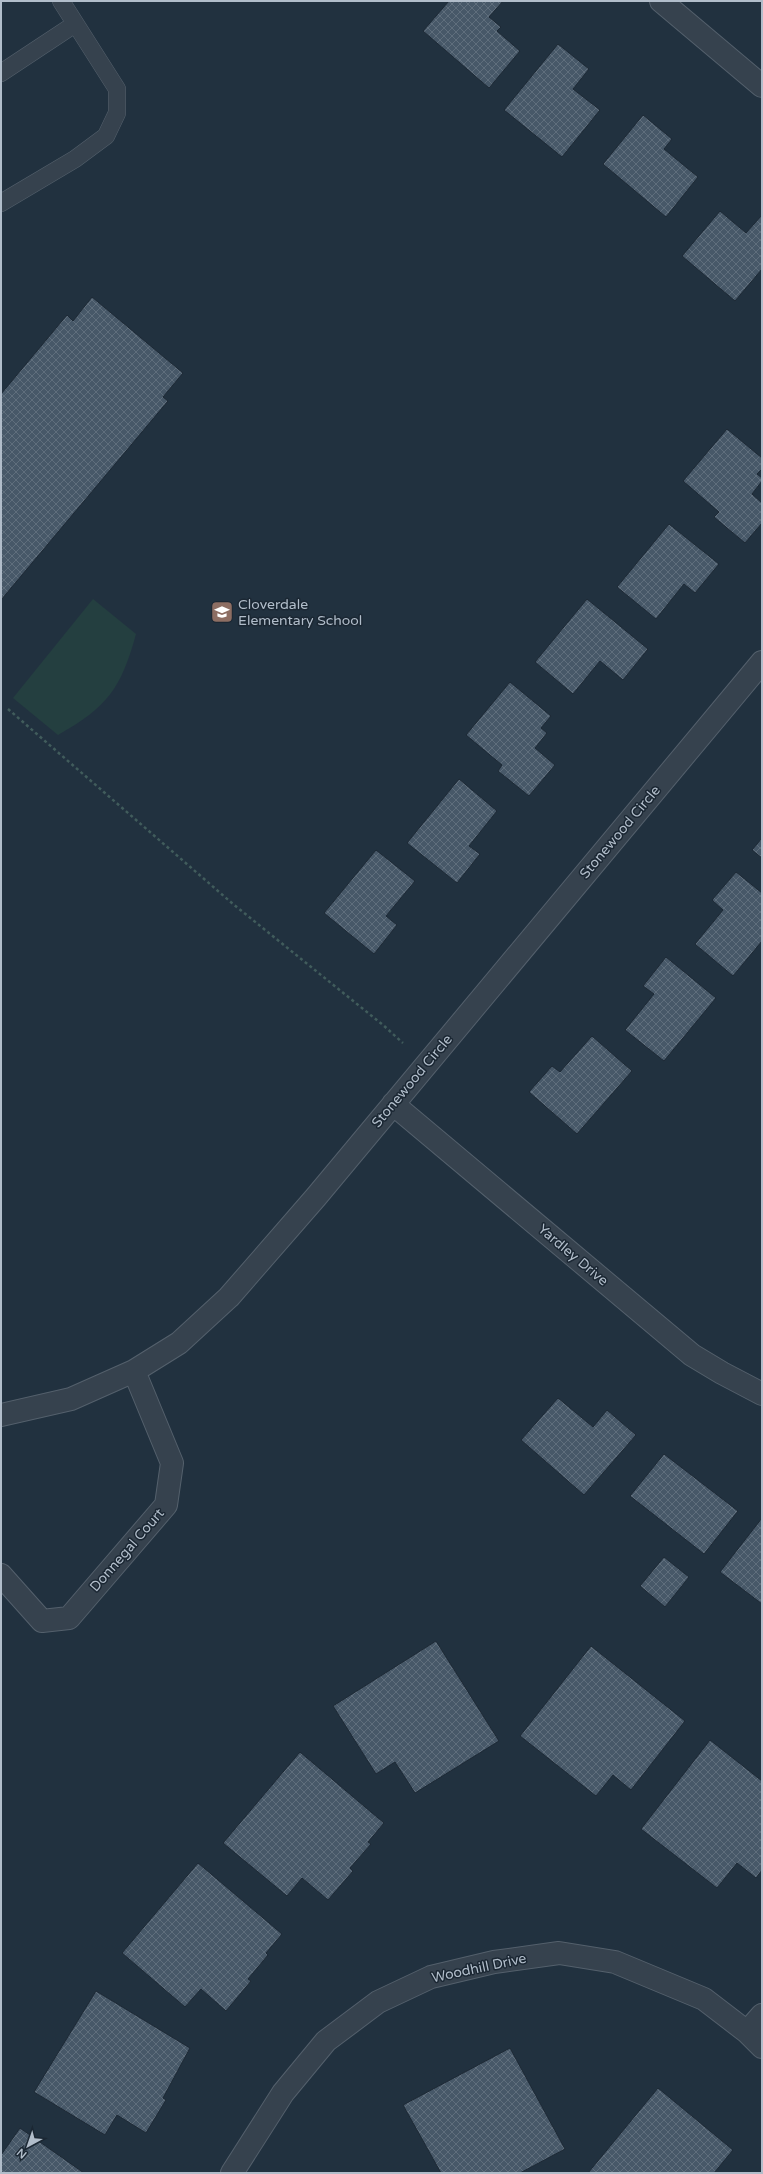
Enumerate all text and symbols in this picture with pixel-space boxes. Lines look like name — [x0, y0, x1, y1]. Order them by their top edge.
place label: Cloverdale Elementary School — [238, 596, 362, 629]
school or university icon: Cloverdale Elementary School — [209, 599, 235, 625]
street label: Stonewood Circle — [576, 782, 664, 882]
street label: Stonewood Circle — [368, 1031, 456, 1131]
street label: Yardley Drive — [534, 1221, 612, 1289]
street label: Donnegal Court — [86, 1504, 168, 1595]
street label: Woodhill Drive — [430, 1950, 528, 1986]
north arrow — [8, 2126, 48, 2166]
text: N — [14, 2145, 29, 2161]

